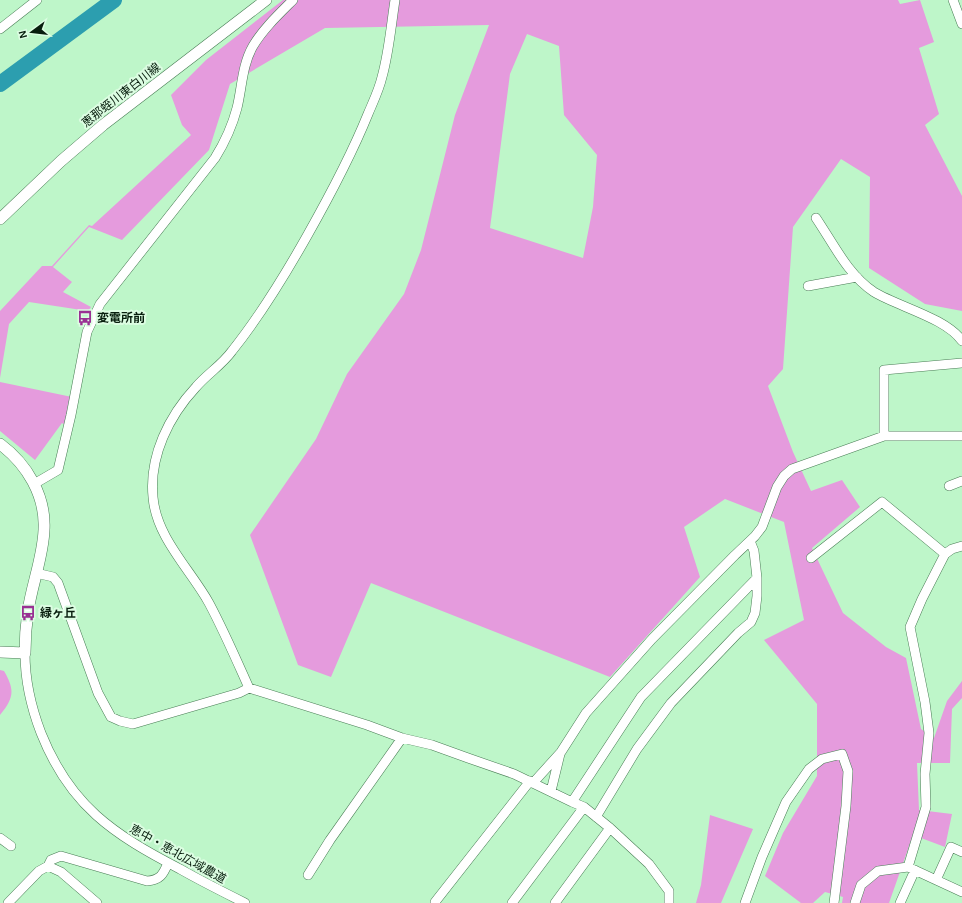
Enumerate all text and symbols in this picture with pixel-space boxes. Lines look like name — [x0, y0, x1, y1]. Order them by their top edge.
north arrow — [12, 12, 52, 52]
text: N — [17, 29, 29, 40]
street label: 恵那蛭川東白川線 — [79, 60, 163, 129]
bus stop icon: 変電所前 — [76, 309, 94, 327]
place label: 変電所前 — [97, 311, 145, 324]
bus stop icon: 緑ヶ丘 — [19, 604, 37, 622]
place label: 緑ヶ丘 — [40, 606, 76, 619]
street label: 恵中・恵北広域農道 — [128, 822, 229, 885]

